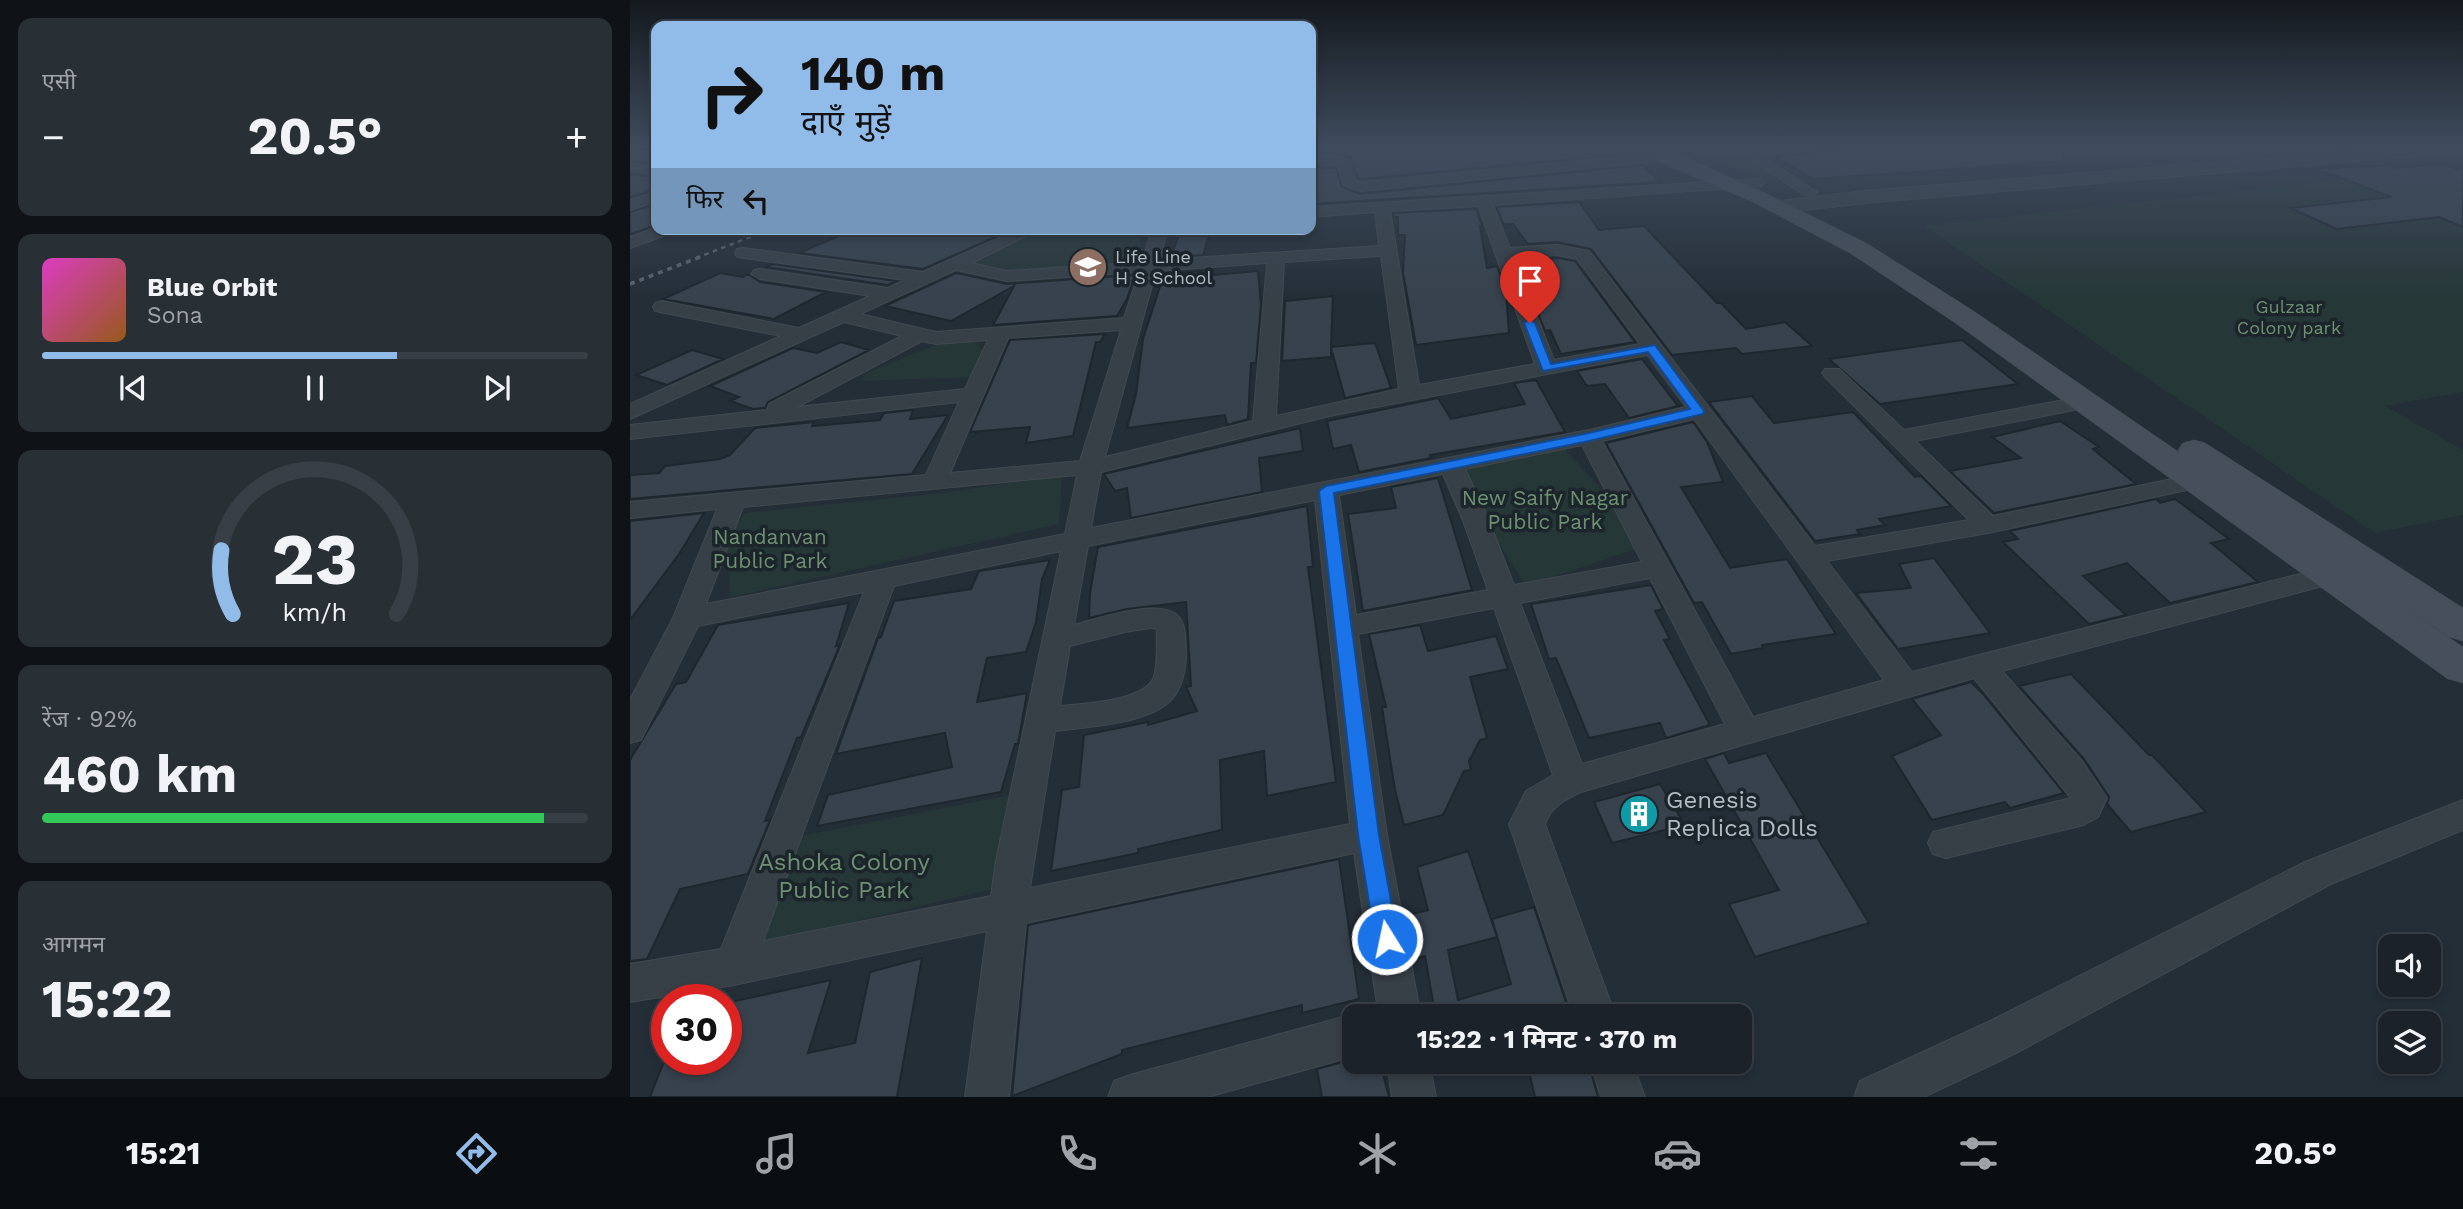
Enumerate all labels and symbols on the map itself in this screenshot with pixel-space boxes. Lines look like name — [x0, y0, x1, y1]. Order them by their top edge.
school or university icon: Life Line H S School — [1067, 246, 1109, 288]
place label: Life Line H S School — [1115, 246, 1212, 288]
pin — [1500, 251, 1560, 323]
park label: Gulzaar Colony park — [2237, 296, 2341, 338]
park label: New Saify Nagar Public Park — [1462, 485, 1629, 534]
park label: Nandanvan Public Park — [712, 524, 828, 573]
place label: Genesis Replica Dolls — [1666, 786, 1818, 842]
building icon: Genesis Replica Dolls — [1618, 793, 1660, 835]
park label: Ashoka Colony Public Park — [758, 848, 930, 904]
position arrow — [1350, 902, 1424, 976]
speed limit sign: 30 — [651, 984, 742, 1075]

